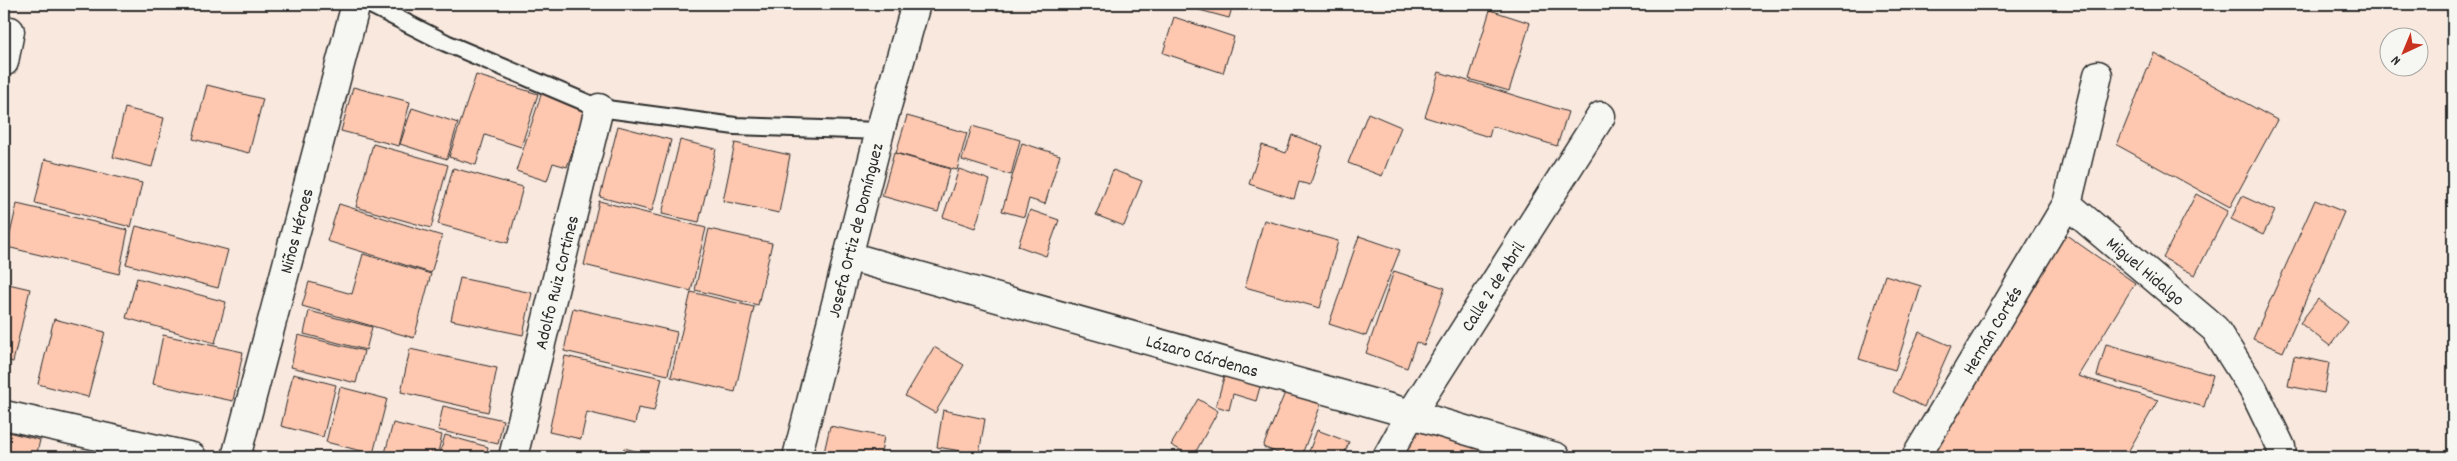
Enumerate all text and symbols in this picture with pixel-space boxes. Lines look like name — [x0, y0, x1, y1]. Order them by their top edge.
north arrow — [2380, 28, 2430, 78]
text: N — [2387, 50, 2406, 70]
street label: Josefa Ortiz de Domínguez — [823, 141, 891, 321]
street label: Niños Héroes — [275, 186, 322, 277]
street label: Adolfo Ruiz Cortines — [530, 213, 587, 352]
street label: Miguel Hidalgo — [2100, 232, 2189, 313]
street label: Calle 2 de Abril — [1457, 237, 1533, 337]
street label: Hernán Cortés — [1958, 282, 2030, 380]
street label: Lázaro Cárdenas — [1143, 330, 1261, 386]

